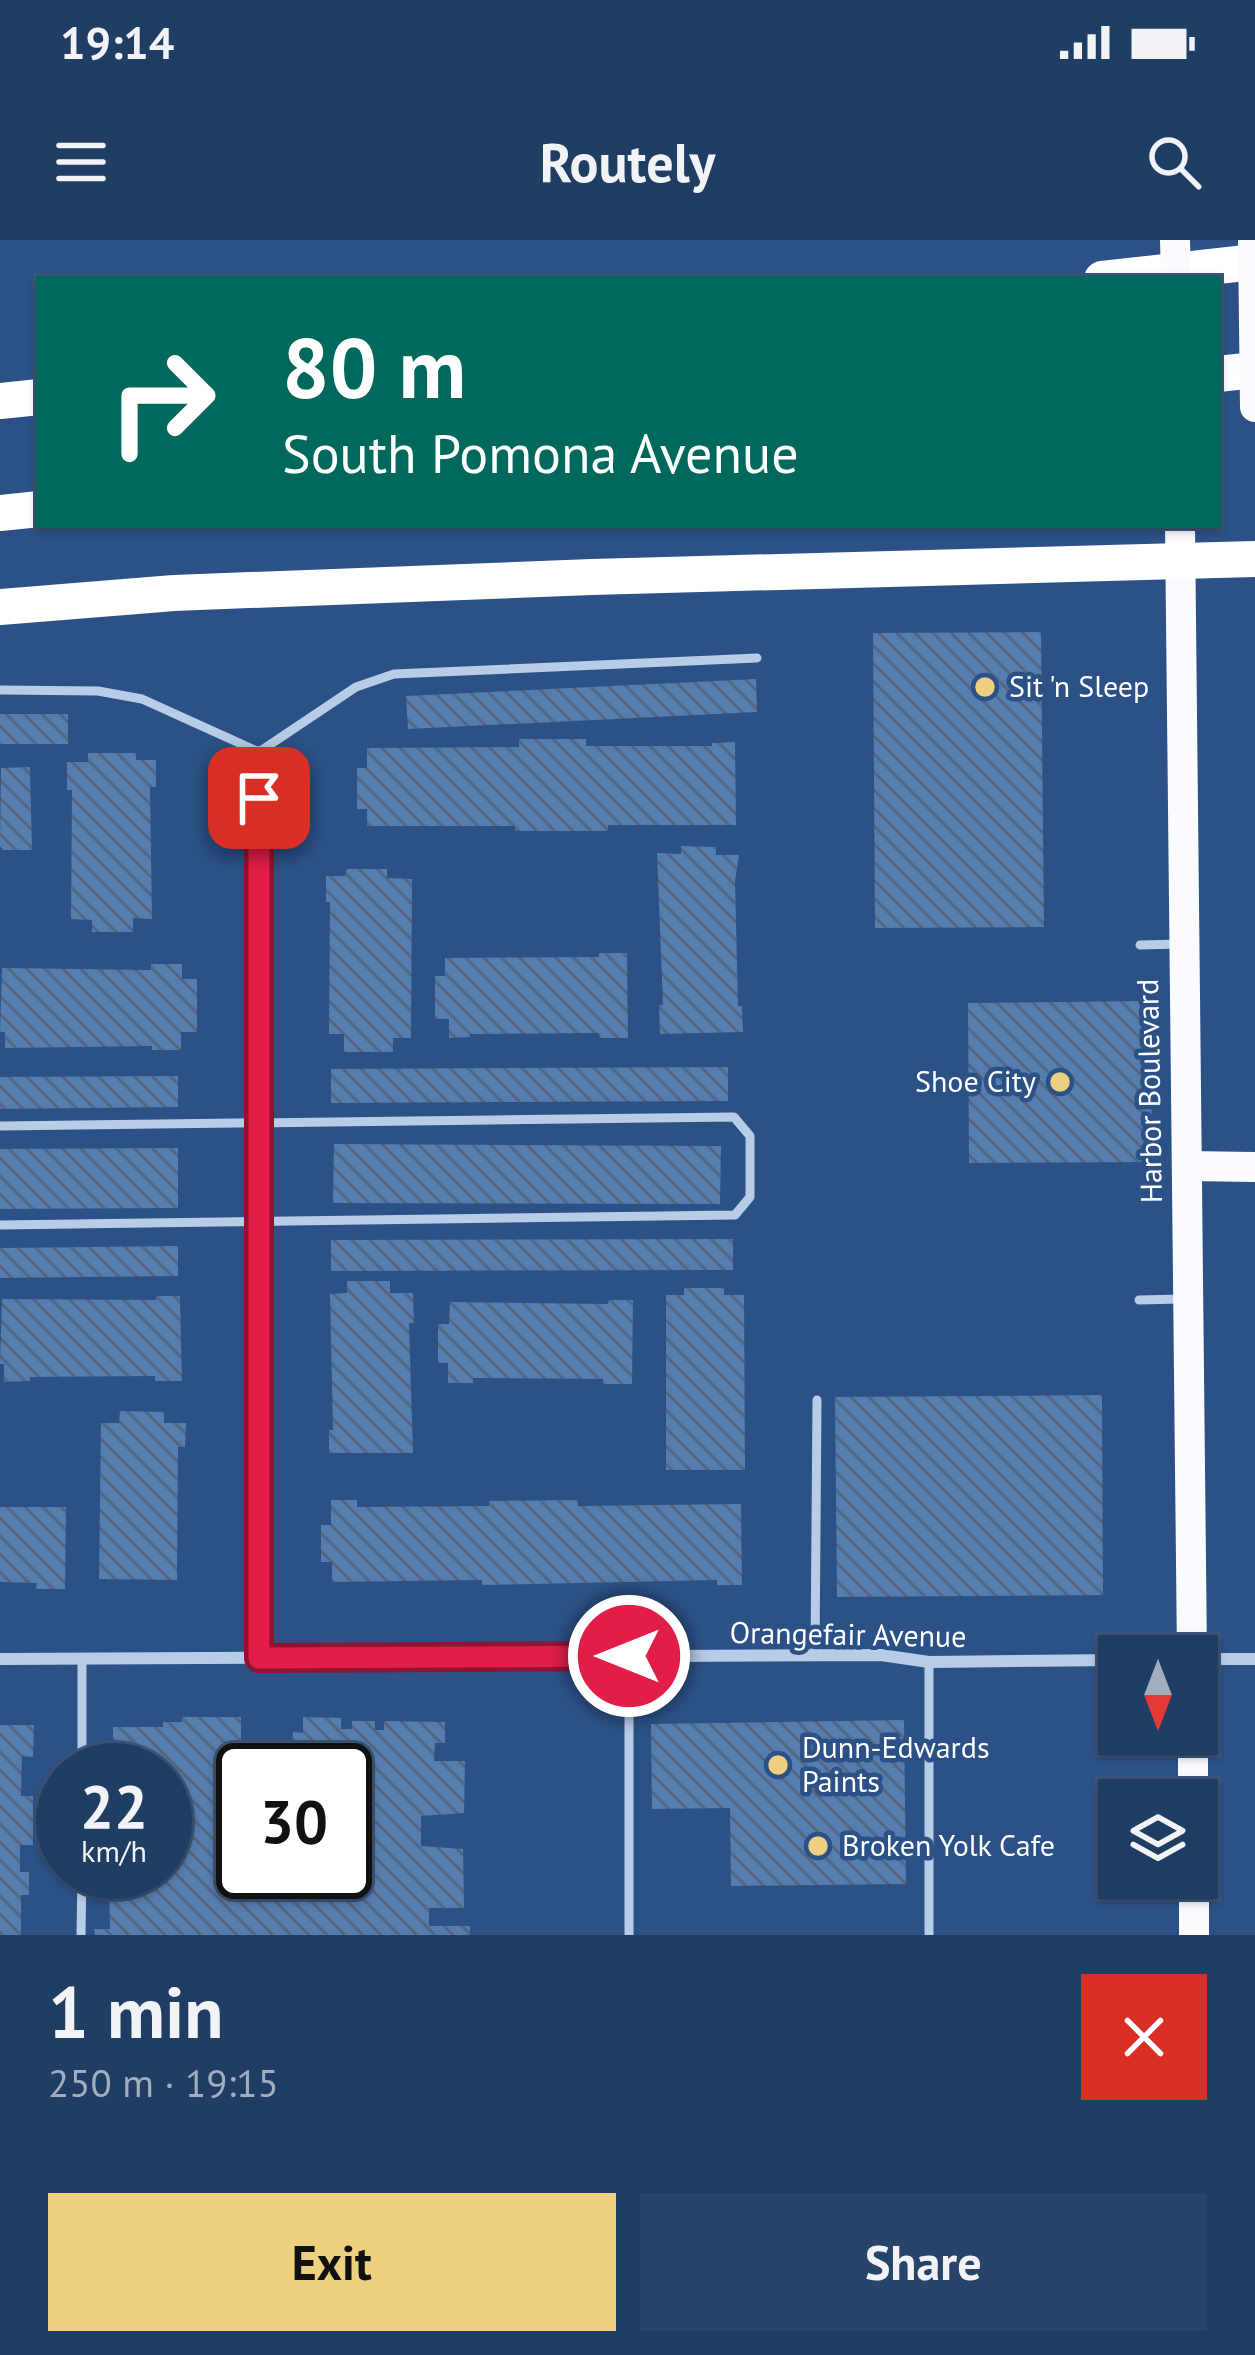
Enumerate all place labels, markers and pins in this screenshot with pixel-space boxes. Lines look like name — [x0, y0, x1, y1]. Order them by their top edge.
place label: Sit 'n Sleep — [1009, 666, 1149, 705]
marker: Sit 'n Sleep — [972, 674, 998, 700]
pin — [208, 747, 310, 849]
place label: Shoe City — [915, 1061, 1036, 1100]
marker: Shoe City — [1047, 1069, 1073, 1095]
place label: Dunn-Edwards Paints — [802, 1727, 990, 1800]
marker: Dunn-Edwards Paints — [765, 1752, 791, 1778]
place label: Broken Yolk Cafe — [842, 1825, 1055, 1864]
marker: Broken Yolk Cafe — [805, 1833, 831, 1859]

